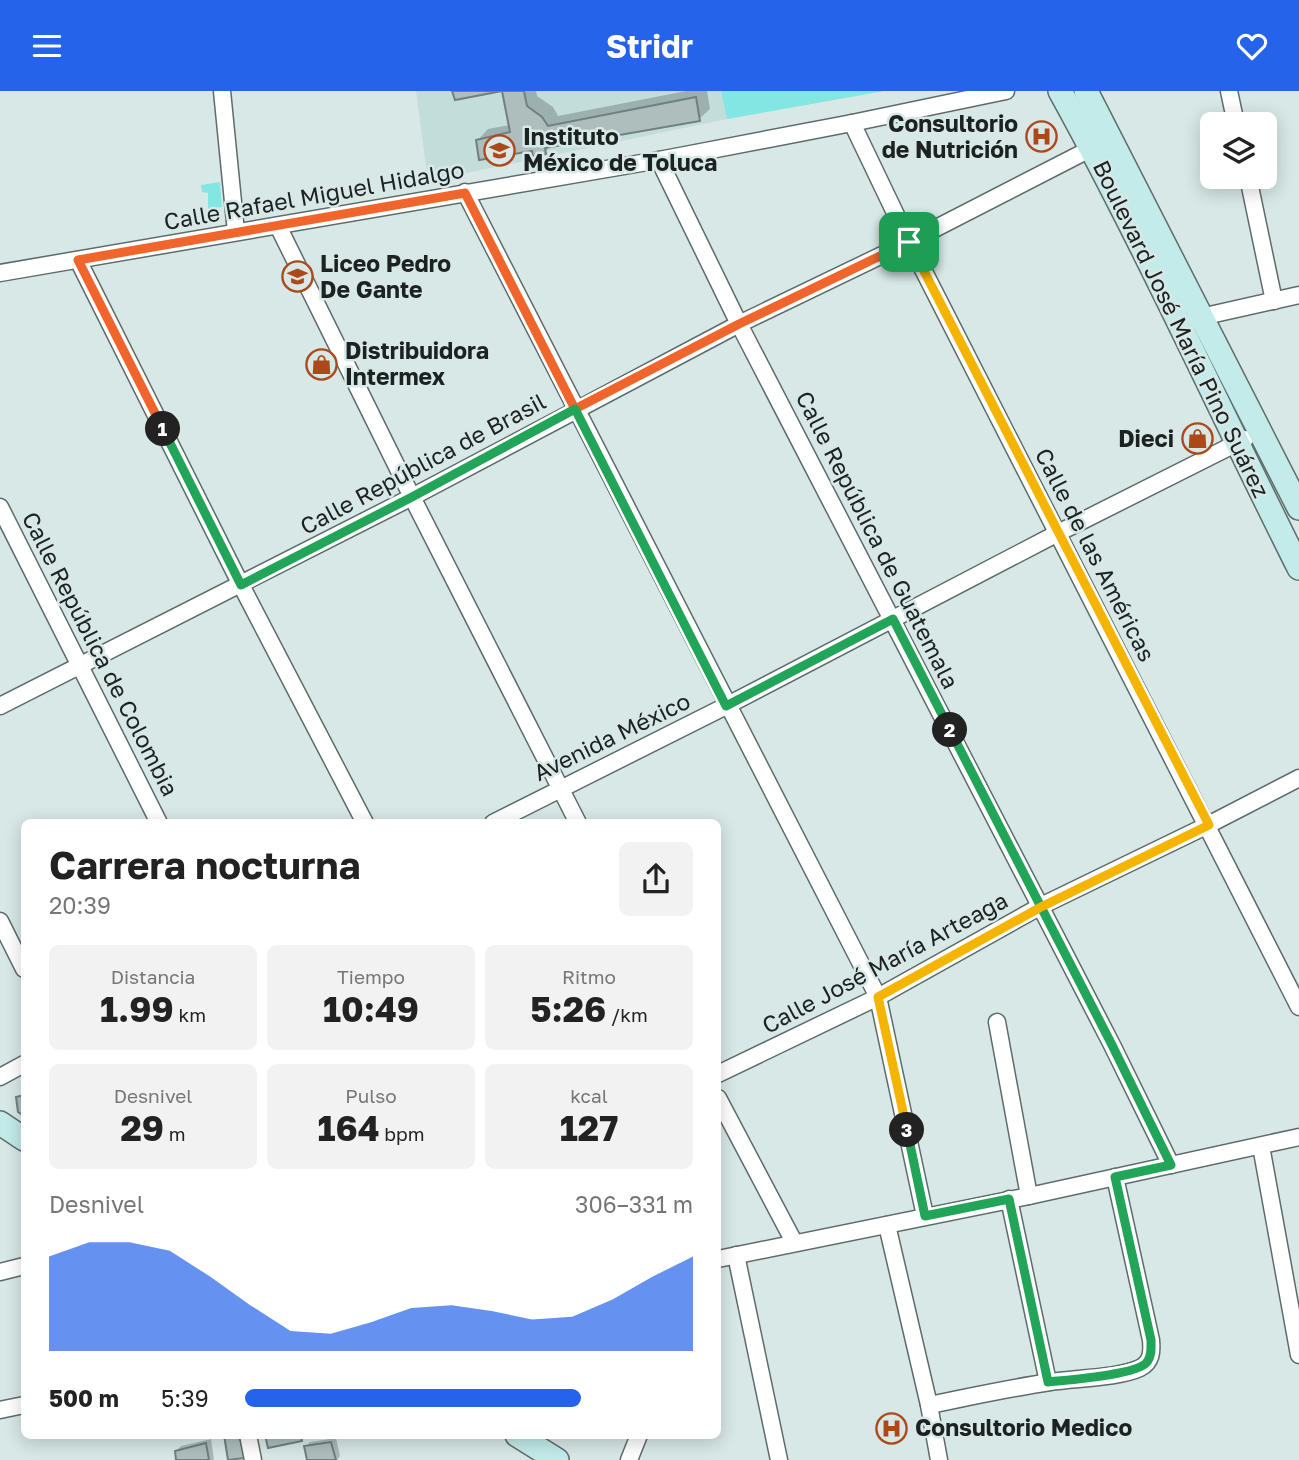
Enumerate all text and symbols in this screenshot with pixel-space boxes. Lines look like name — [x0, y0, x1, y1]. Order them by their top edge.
icon: menu — [28, 27, 66, 65]
text: Stridr — [606, 27, 693, 65]
icon: heart — [1233, 27, 1271, 65]
place label: Consultorio de Nutrición — [882, 109, 1018, 163]
map controls — [1200, 112, 1277, 189]
button: layers — [1200, 112, 1277, 189]
hospital icon: Consultorio de Nutrición — [1024, 120, 1058, 154]
place label: Instituto México de Toluca — [523, 122, 717, 176]
school or university icon: Instituto México de Toluca — [483, 133, 517, 167]
street label: Calle Rafael Miguel Hidalgo — [162, 155, 466, 235]
street label: Boulevard José María Pino Suárez — [1088, 155, 1276, 502]
pin — [879, 212, 939, 272]
icon: arrive — [890, 223, 928, 261]
place label: Liceo Pedro De Gante — [320, 249, 451, 303]
school or university icon: Liceo Pedro De Gante — [280, 260, 314, 294]
place label: Distribuidora Intermex — [345, 336, 489, 390]
shop icon: Distribuidora Intermex — [305, 347, 339, 381]
street label: Calle República de Brasil — [295, 386, 550, 540]
street label: Calle República de Guatemala — [790, 386, 965, 693]
pin: 1 — [146, 411, 180, 447]
text: 1 — [158, 417, 167, 440]
shop icon: Dieci — [1180, 422, 1214, 456]
place label: Dieci — [1118, 424, 1174, 452]
street label: Calle de las Américas — [1030, 443, 1162, 666]
street label: Calle República de Colombia — [17, 507, 185, 800]
street label: Avenida México — [529, 686, 694, 786]
pin: 2 — [932, 713, 968, 747]
text: 2 — [944, 718, 955, 741]
text: Carrera nocturna — [49, 842, 361, 887]
button: share — [619, 842, 693, 916]
street label: Calle José María Arteaga — [757, 885, 1012, 1039]
text: 20:39 — [49, 891, 111, 919]
text: Distancia — [111, 965, 195, 988]
text: Tiempo — [337, 965, 405, 988]
text: Ritmo — [562, 965, 616, 988]
text: 1.99 — [100, 988, 174, 1030]
text: 10:49 — [323, 988, 419, 1030]
text: 5:26 — [530, 988, 606, 1030]
text: km — [174, 1003, 206, 1026]
text: /km — [606, 1003, 648, 1026]
text: Desnivel — [114, 1084, 192, 1107]
text: Pulso — [345, 1084, 397, 1107]
text: kcal — [570, 1084, 608, 1107]
text: 29 — [120, 1107, 164, 1149]
text: 164 — [317, 1107, 380, 1149]
text: 127 — [560, 1107, 618, 1149]
pin: 3 — [890, 1112, 925, 1147]
text: 3 — [901, 1118, 912, 1141]
text: m — [164, 1122, 186, 1145]
text: bpm — [380, 1122, 425, 1145]
text: Desnivel — [49, 1190, 144, 1218]
text: 306–331 m — [575, 1190, 693, 1218]
text: 500 m — [49, 1384, 119, 1412]
text: 5:39 — [161, 1384, 209, 1412]
hospital icon: Consultorio Medico — [875, 1411, 909, 1445]
place label: Consultorio Medico — [915, 1413, 1132, 1441]

